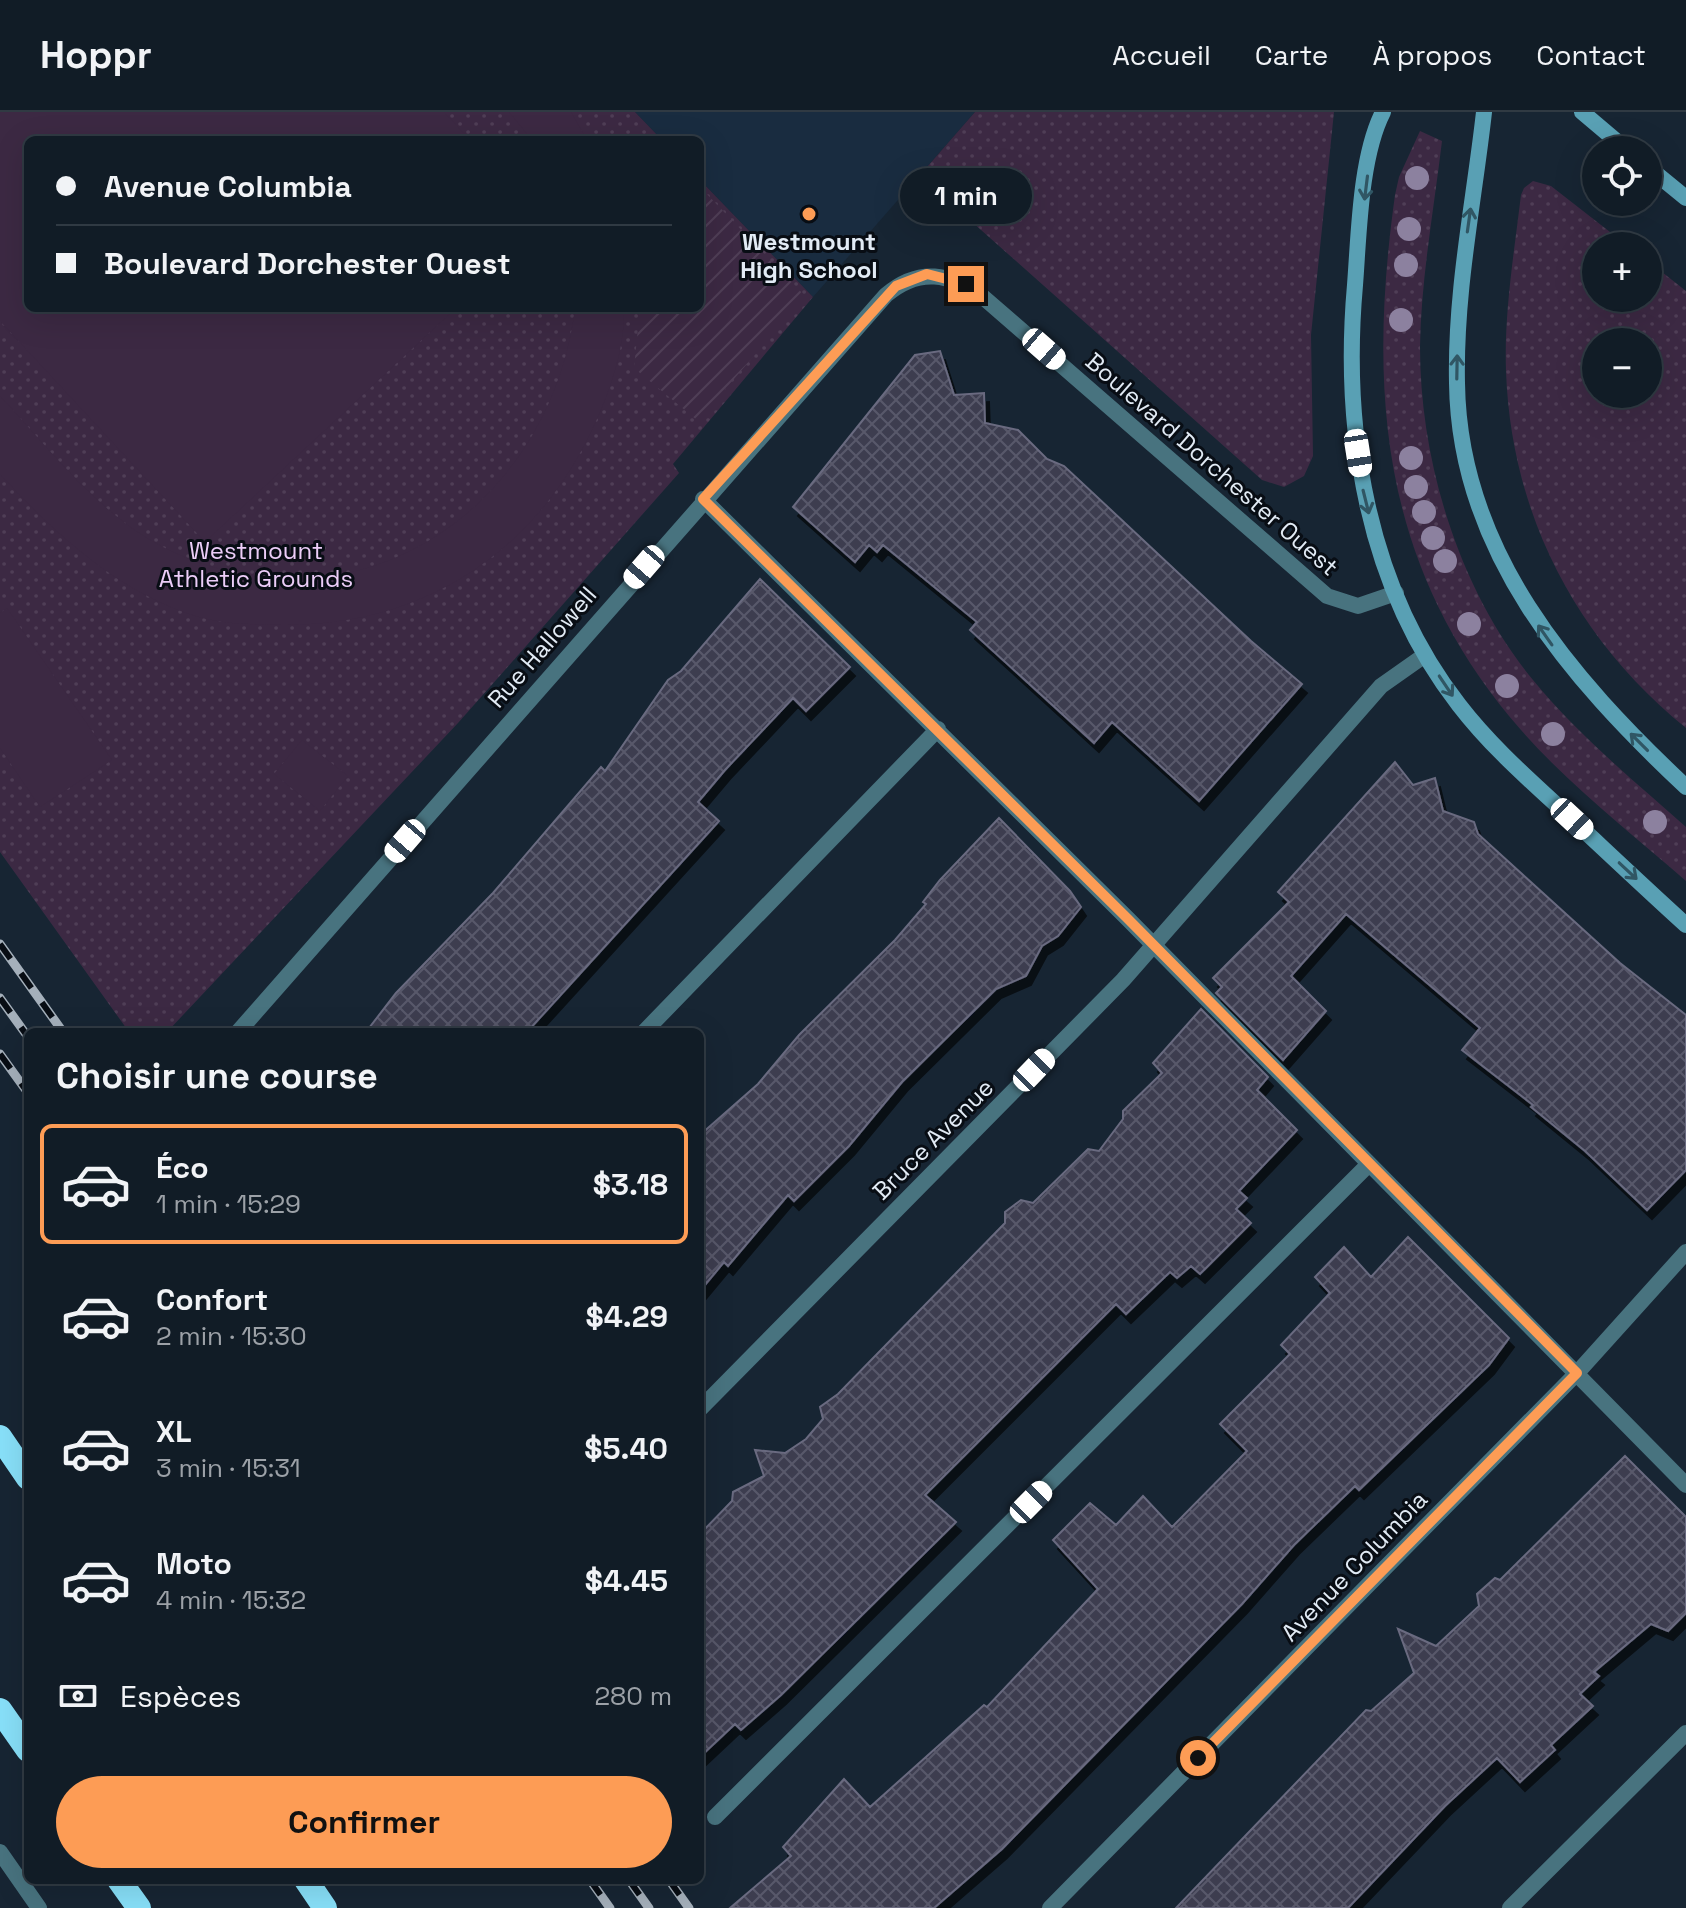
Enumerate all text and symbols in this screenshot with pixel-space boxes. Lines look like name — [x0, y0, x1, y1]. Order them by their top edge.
text: Hoppr — [40, 31, 152, 79]
text: Accueil — [1112, 37, 1211, 73]
text: Carte — [1255, 37, 1328, 73]
text: À propos — [1372, 37, 1492, 73]
text: Contact — [1536, 37, 1646, 73]
map controls — [1582, 136, 1662, 408]
button: locate — [1582, 136, 1662, 216]
text: Avenue Columbia — [104, 167, 352, 206]
callout: 1 min — [900, 168, 1032, 224]
one-way arrow — [1358, 174, 1373, 200]
text: 1 min — [934, 179, 998, 213]
marker: Westmount High School — [800, 205, 818, 223]
one-way arrow — [1462, 208, 1477, 234]
place label: Westmount High School — [740, 226, 878, 285]
button: + — [1582, 232, 1662, 312]
text: Boulevard Dorchester Ouest — [104, 244, 511, 283]
route end — [948, 266, 984, 302]
car — [1018, 324, 1070, 374]
button: − — [1582, 328, 1662, 408]
street label: Boulevard Dorchester Ouest — [1079, 346, 1345, 582]
one-way arrow — [1449, 354, 1465, 381]
car — [1342, 427, 1374, 479]
one-way arrow — [1360, 488, 1375, 514]
park label: Westmount Athletic Grounds — [159, 535, 353, 594]
car — [619, 541, 669, 593]
street label: Rue Hallowell — [481, 580, 603, 714]
one-way arrow — [1537, 624, 1553, 646]
one-way arrow — [1438, 675, 1454, 697]
one-way arrow — [1630, 733, 1649, 752]
car — [1546, 794, 1598, 844]
car — [380, 815, 430, 867]
one-way arrow — [1617, 861, 1637, 880]
car — [1009, 1044, 1059, 1096]
text: Choisir une course — [56, 1053, 378, 1099]
street label: Bruce Avenue — [866, 1072, 1000, 1206]
icon: car — [60, 1148, 132, 1220]
text: Éco — [156, 1148, 209, 1187]
text: $3.18 — [593, 1165, 668, 1204]
text: 1 min · 15:29 — [156, 1187, 301, 1221]
icon: car — [60, 1280, 132, 1352]
text: Confort — [156, 1280, 268, 1319]
text: $4.29 — [586, 1297, 668, 1336]
text: 2 min · 15:30 — [156, 1319, 307, 1353]
icon: car — [60, 1412, 132, 1484]
text: XL — [156, 1412, 192, 1451]
text: $5.40 — [584, 1429, 668, 1468]
text: 3 min · 15:31 — [156, 1451, 301, 1485]
car — [1006, 1477, 1056, 1527]
street label: Avenue Columbia — [1274, 1484, 1434, 1648]
icon: car — [60, 1544, 132, 1616]
text: Moto — [156, 1544, 232, 1583]
text: $4.45 — [585, 1561, 668, 1600]
text: 4 min · 15:32 — [156, 1583, 306, 1617]
icon: cash — [56, 1674, 100, 1718]
text: Espèces — [120, 1677, 241, 1716]
text: 280 m — [594, 1679, 672, 1713]
route start — [1180, 1740, 1216, 1776]
button: Confirmer — [56, 1776, 672, 1868]

